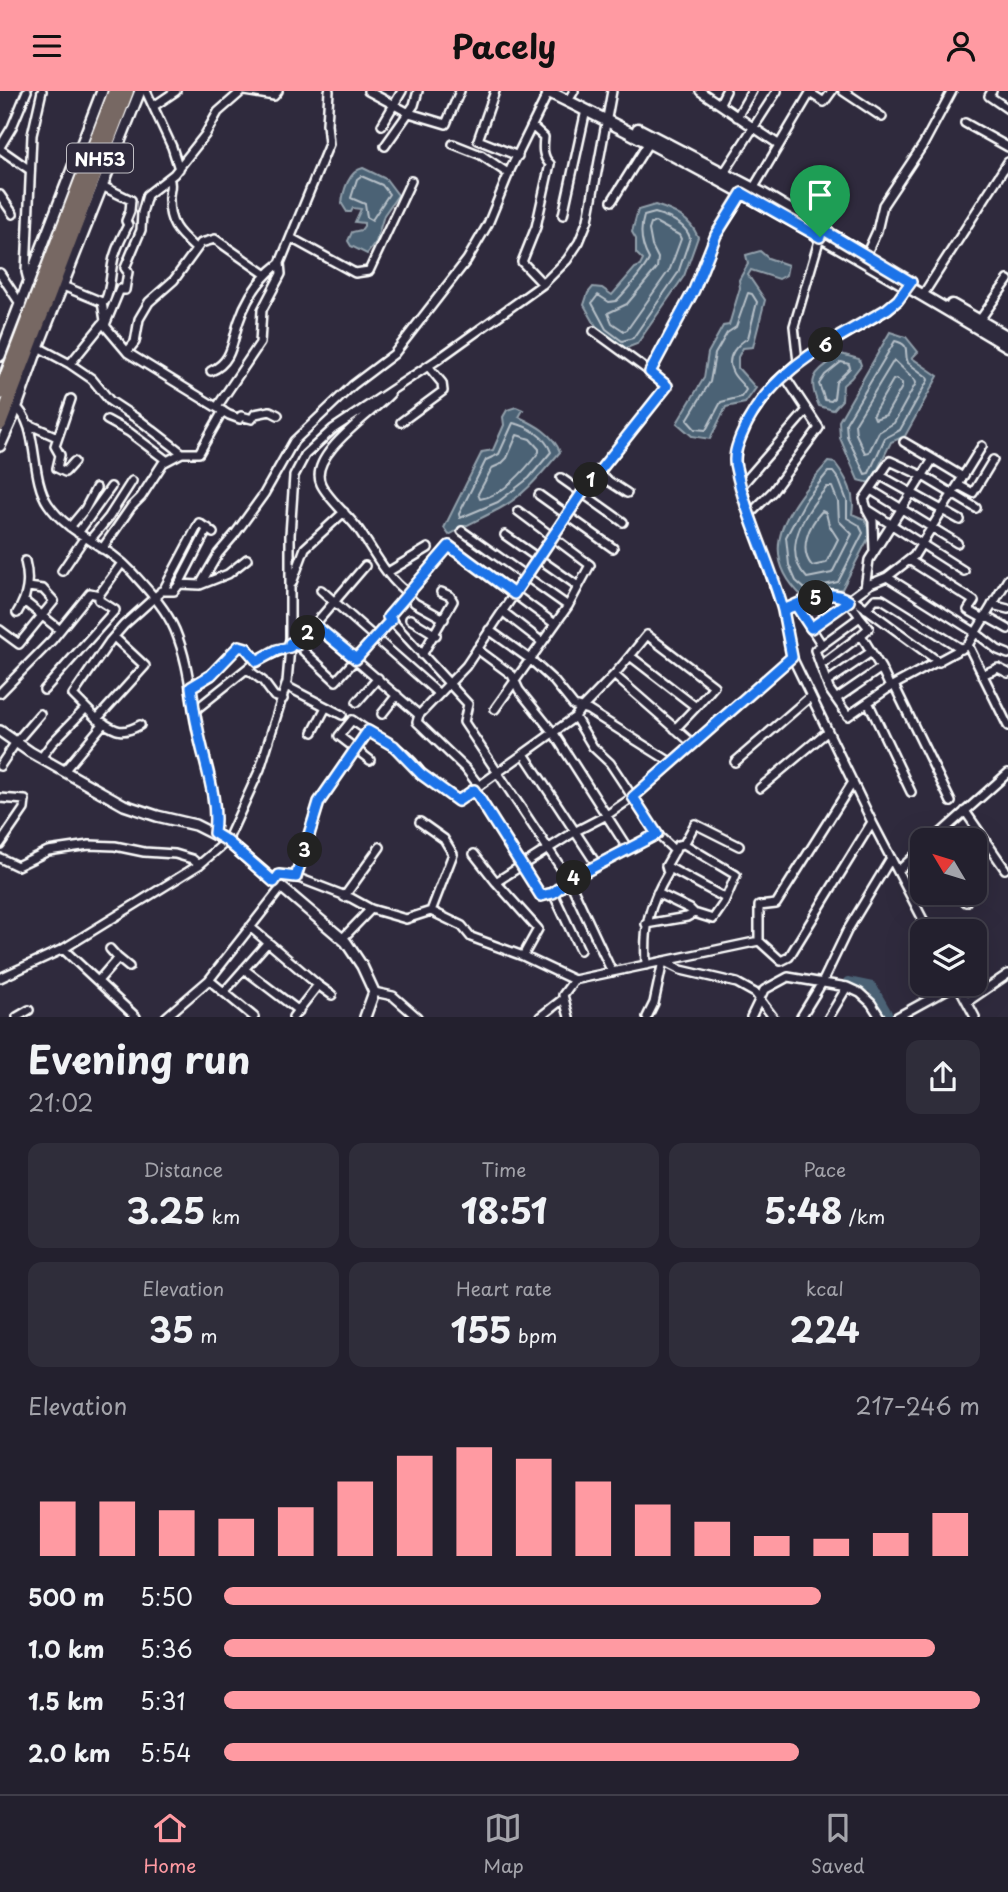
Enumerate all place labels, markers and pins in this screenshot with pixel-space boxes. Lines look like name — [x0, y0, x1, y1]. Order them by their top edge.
pin — [790, 165, 850, 237]
pin: 6 — [808, 327, 844, 363]
pin: 1 — [574, 463, 608, 497]
pin: 5 — [798, 581, 834, 615]
pin: 2 — [290, 615, 326, 651]
pin: 3 — [288, 833, 322, 867]
pin: 4 — [556, 861, 592, 895]

